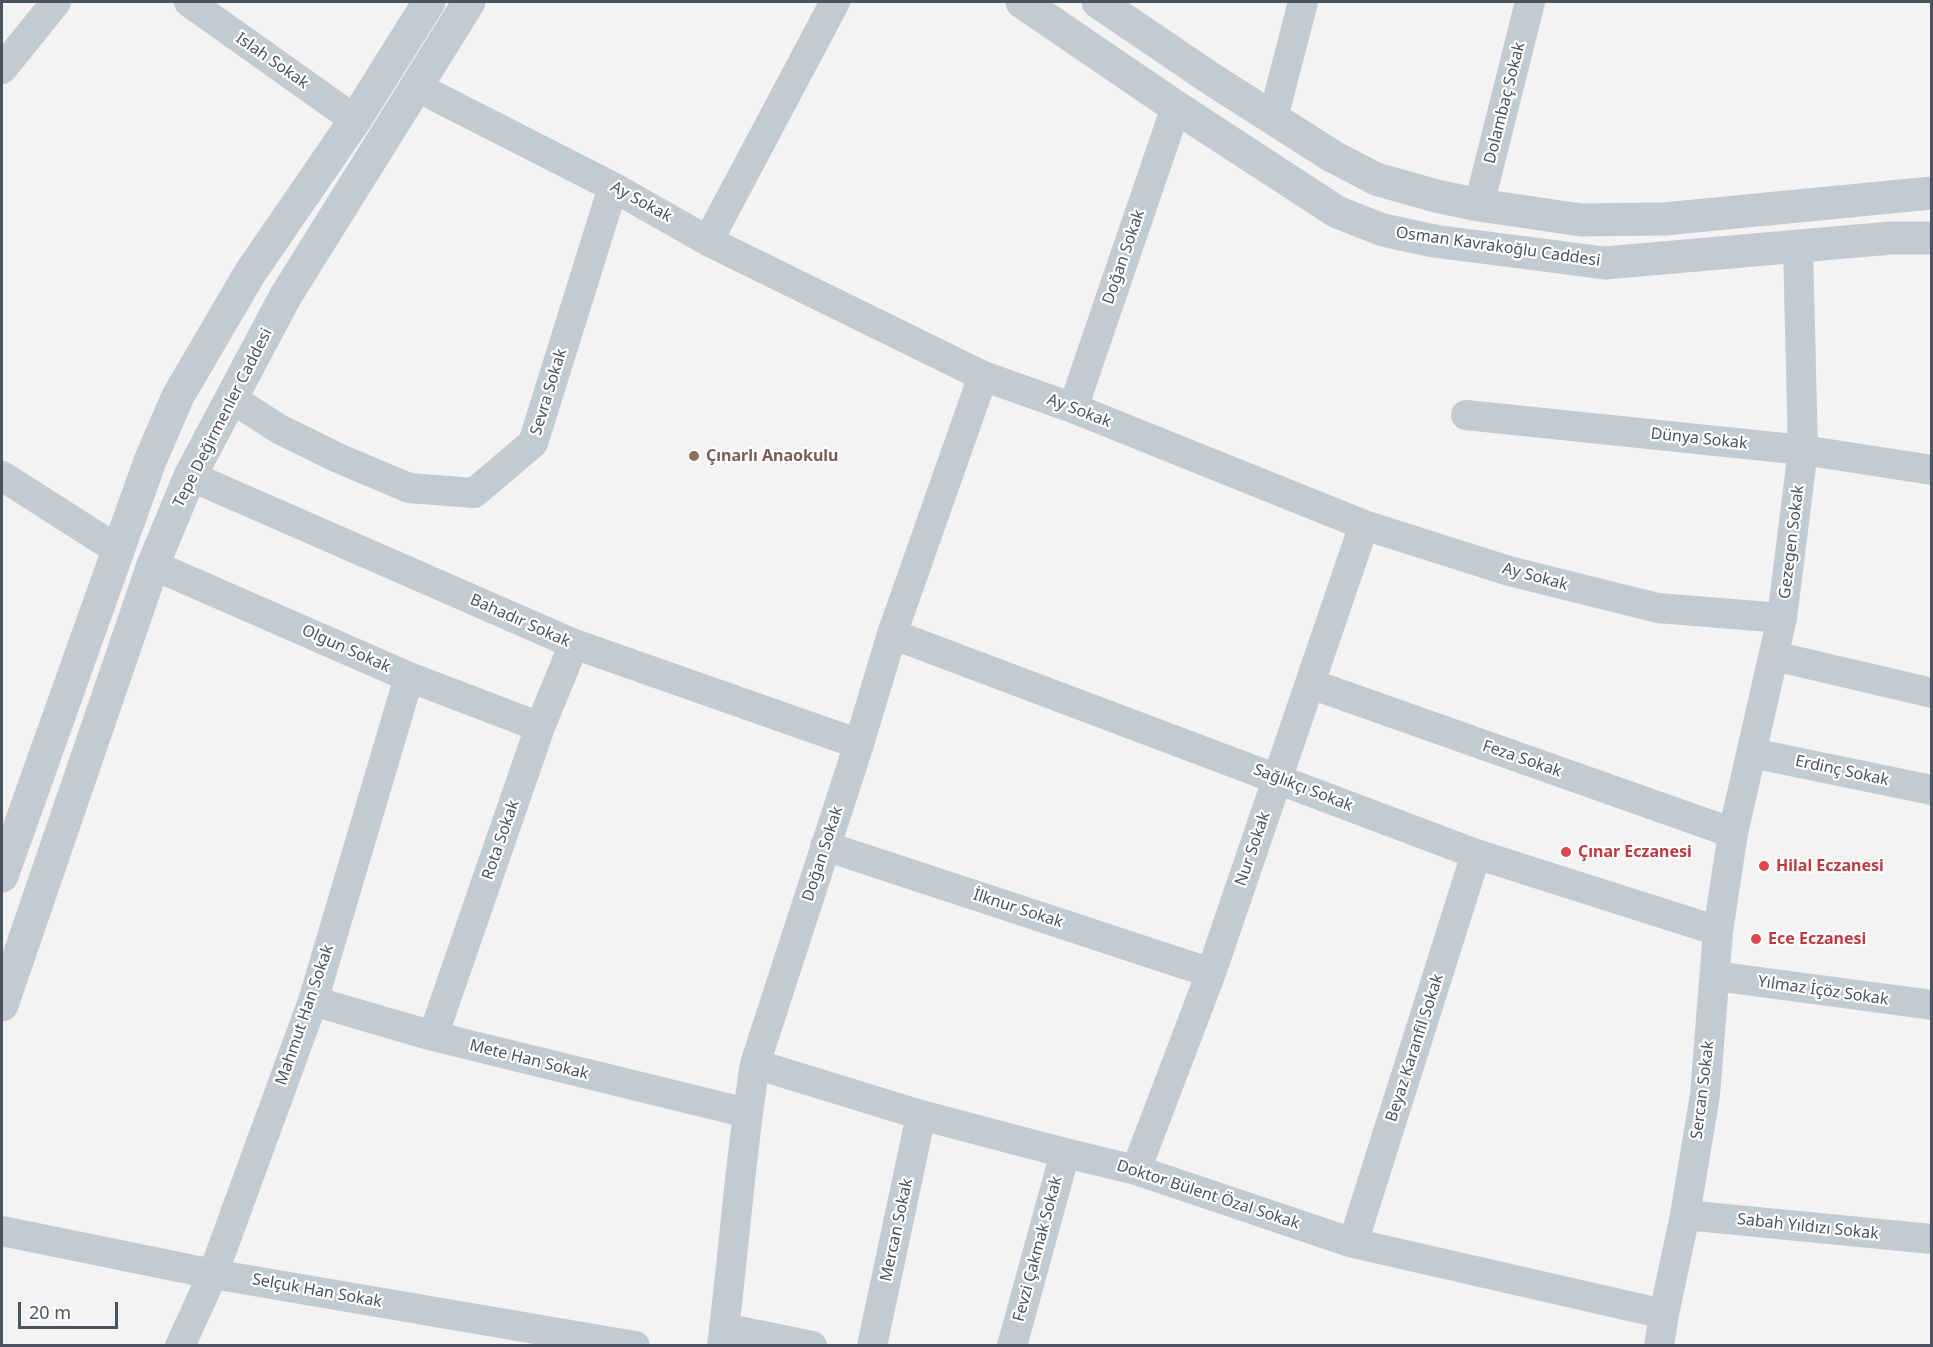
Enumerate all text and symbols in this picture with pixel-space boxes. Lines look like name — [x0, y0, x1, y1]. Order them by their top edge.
street label: Islah Sokak — [232, 29, 312, 93]
street label: Dolambaç Sokak — [1481, 40, 1529, 166]
street label: Ay Sokak — [607, 177, 675, 227]
street label: Doğan Sokak — [1099, 207, 1149, 307]
street label: Osman Kavrakoğlu Caddesi — [1395, 223, 1601, 271]
street label: Tepe Değirmenler Caddesi — [169, 325, 277, 511]
street label: Sevra Sokak — [527, 346, 571, 438]
street label: Ay Sokak — [1044, 390, 1114, 432]
street label: Dünya Sokak — [1650, 424, 1748, 454]
place label: Çınarlı Anaokulu — [706, 446, 838, 466]
marker: Çınarlı Anaokulu — [687, 449, 701, 463]
street label: Gezegen Sokak — [1775, 484, 1809, 600]
street label: Ay Sokak — [1500, 559, 1570, 595]
street label: Bahadır Sokak — [467, 590, 573, 652]
street label: Olgun Sokak — [299, 621, 393, 677]
street label: Feza Sokak — [1480, 737, 1564, 781]
street label: Erdinç Sokak — [1793, 752, 1891, 790]
street label: Sağlıkçı Sokak — [1251, 760, 1355, 816]
street label: Rota Sokak — [478, 798, 524, 882]
street label: Doğan Sokak — [799, 804, 847, 904]
street label: Nur Sokak — [1231, 809, 1275, 889]
place label: Çınar Eczanesi — [1578, 842, 1692, 862]
marker: Çınar Eczanesi — [1559, 845, 1573, 859]
place label: Hilal Eczanesi — [1776, 856, 1884, 876]
marker: Hilal Eczanesi — [1757, 859, 1771, 873]
street label: İlknur Sokak — [971, 885, 1065, 933]
place label: Ece Eczanesi — [1768, 929, 1866, 949]
marker: Ece Eczanesi — [1749, 932, 1763, 946]
street label: Mahmut Han Sokak — [272, 942, 338, 1088]
street label: Beyaz Karanfil Sokak — [1382, 972, 1448, 1124]
street label: Yılmaz İçöz Sokak — [1756, 972, 1890, 1010]
street label: Mete Han Sokak — [468, 1036, 590, 1084]
street label: Sercan Sokak — [1687, 1040, 1719, 1140]
street label: Doktor Bülent Özal Sokak — [1114, 1156, 1302, 1234]
street label: Fevzi Çakmak Sokak — [1009, 1174, 1067, 1324]
street label: Mercan Sokak — [877, 1177, 917, 1283]
street label: Sabah Yıldızı Sokak — [1736, 1210, 1880, 1244]
street label: Selçuk Han Sokak — [251, 1270, 383, 1312]
scale bar — [21, 1290, 122, 1328]
text: 20 m — [29, 1300, 71, 1324]

